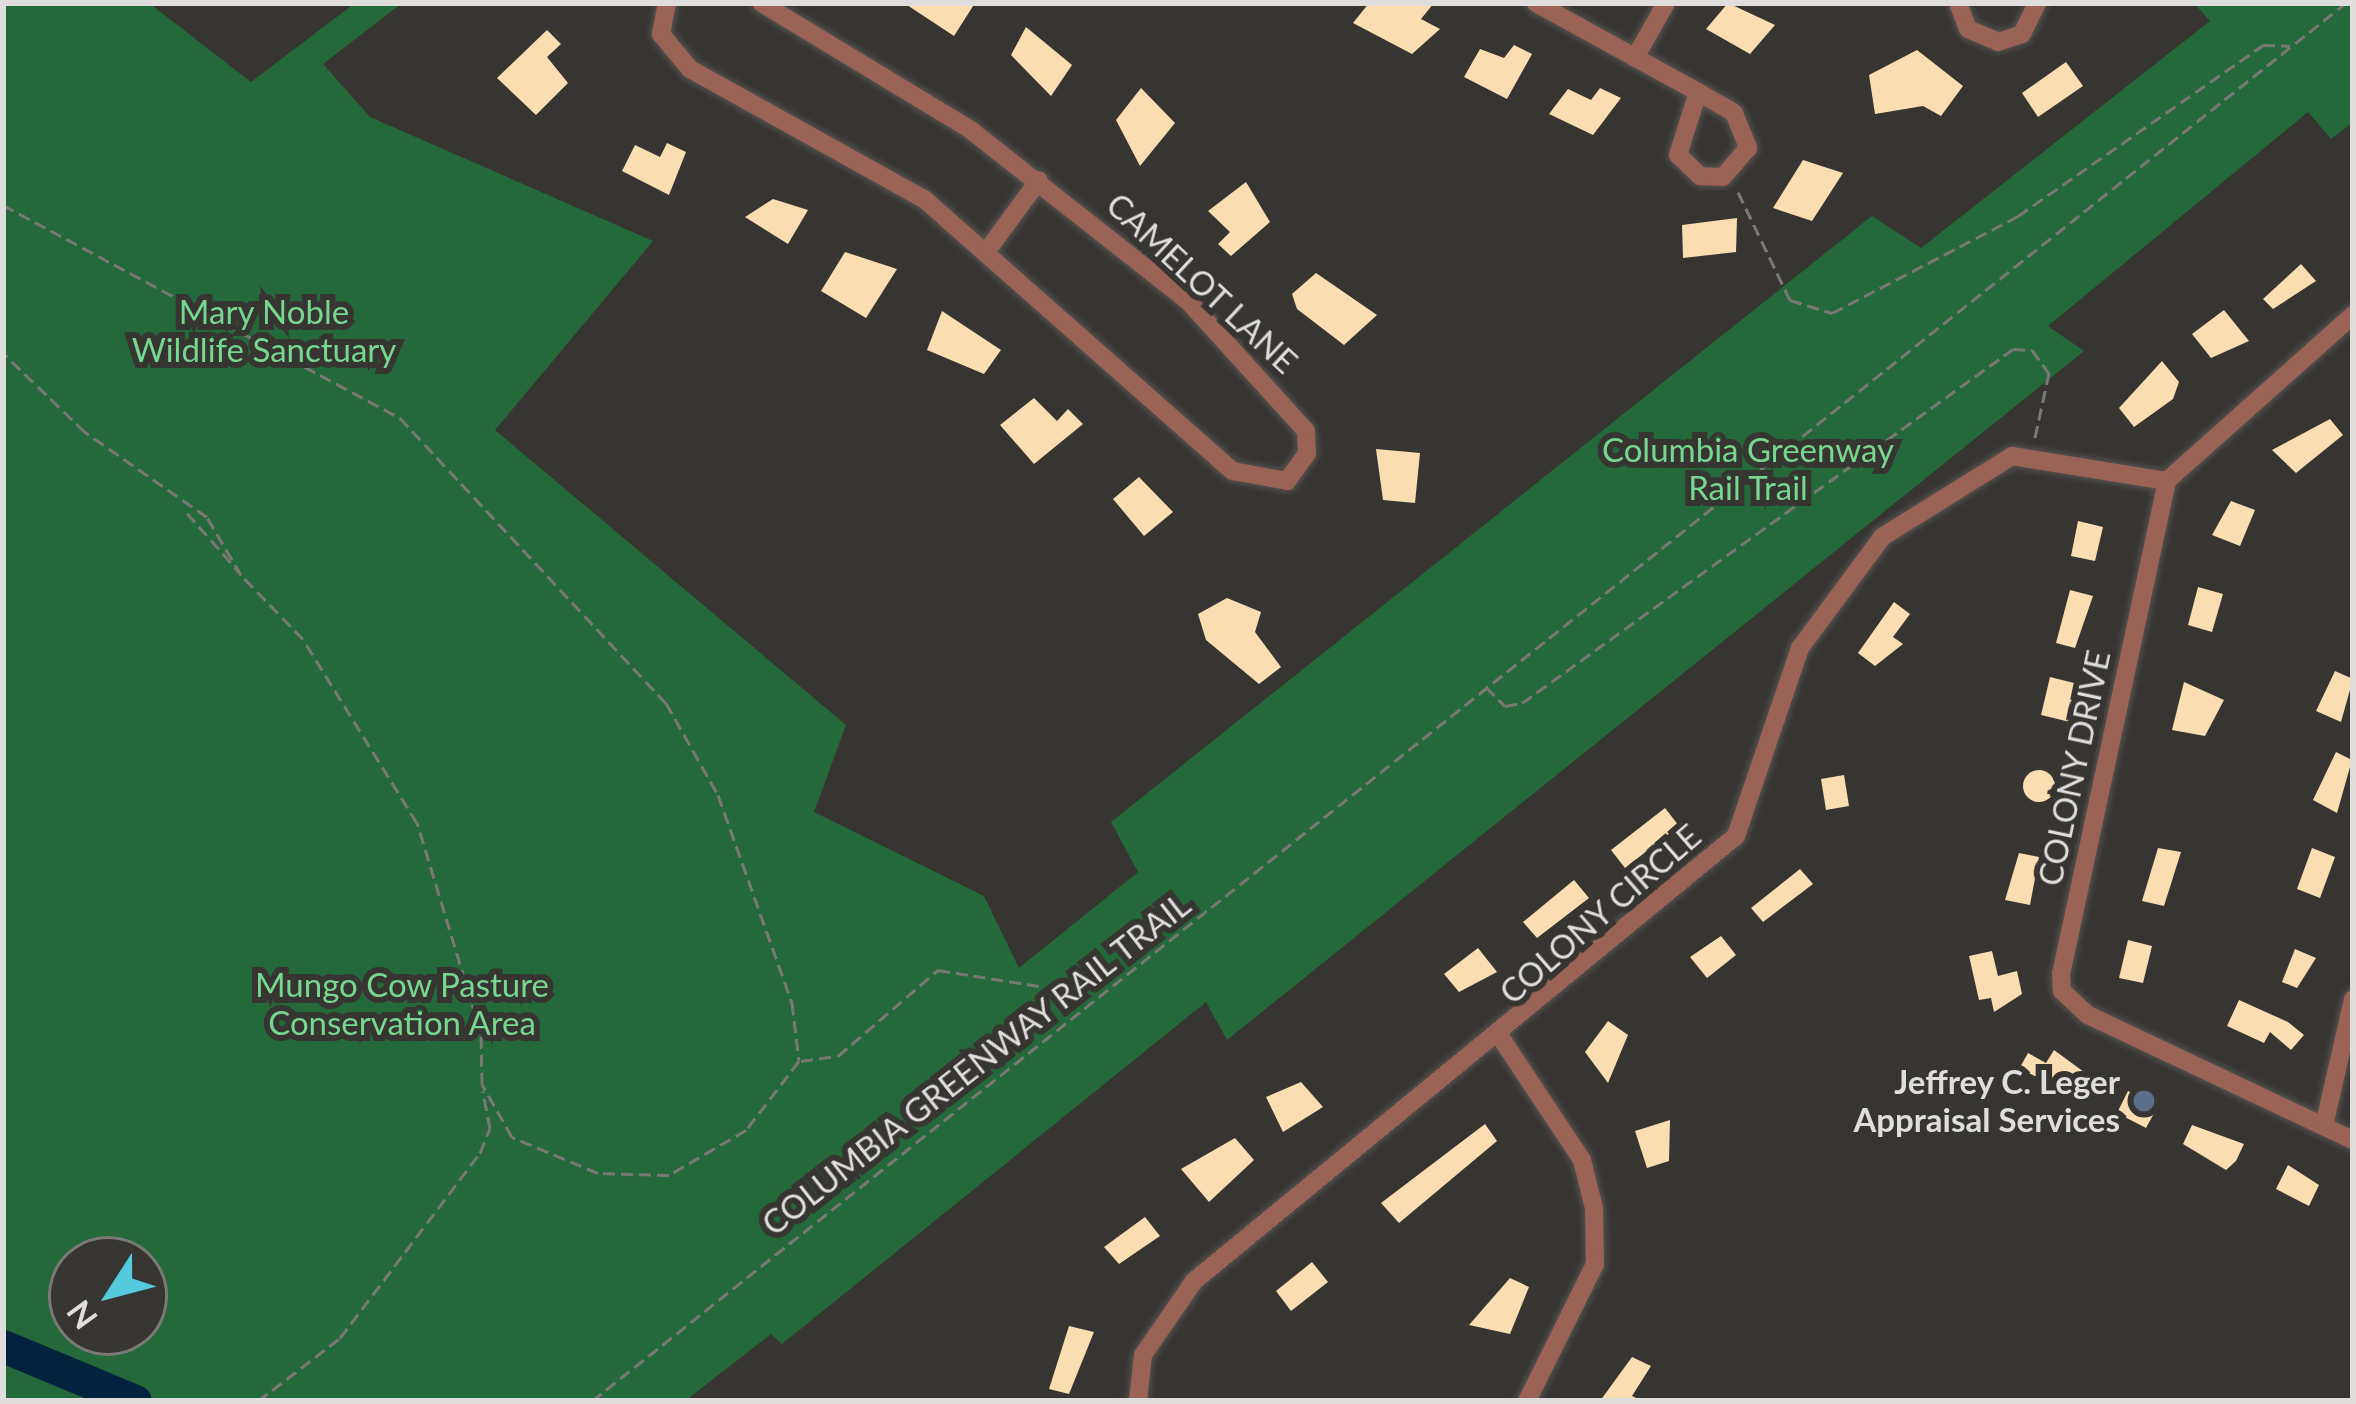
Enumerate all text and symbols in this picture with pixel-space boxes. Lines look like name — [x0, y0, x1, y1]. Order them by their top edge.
street label: CAMELOT LANE — [1098, 184, 1306, 382]
park label: Mary Noble Wildlife Sanctuary — [132, 292, 396, 370]
park label: Columbia Greenway Rail Trail — [1602, 430, 1894, 508]
street label: COLONY DRIVE — [2030, 646, 2118, 890]
street label: COLONY CIRCLE — [1491, 816, 1709, 1012]
street label: COLUMBIA GREENWAY RAIL TRAIL — [752, 883, 1200, 1245]
park label: Mungo Cow Pasture Conservation Area — [255, 965, 549, 1043]
place label: Jeffrey C. Leger Appraisal Services — [1853, 1062, 2120, 1140]
marker: Jeffrey C. Leger Appraisal Services — [2131, 1088, 2157, 1114]
north arrow — [48, 1236, 168, 1356]
text: N — [58, 1293, 105, 1337]

